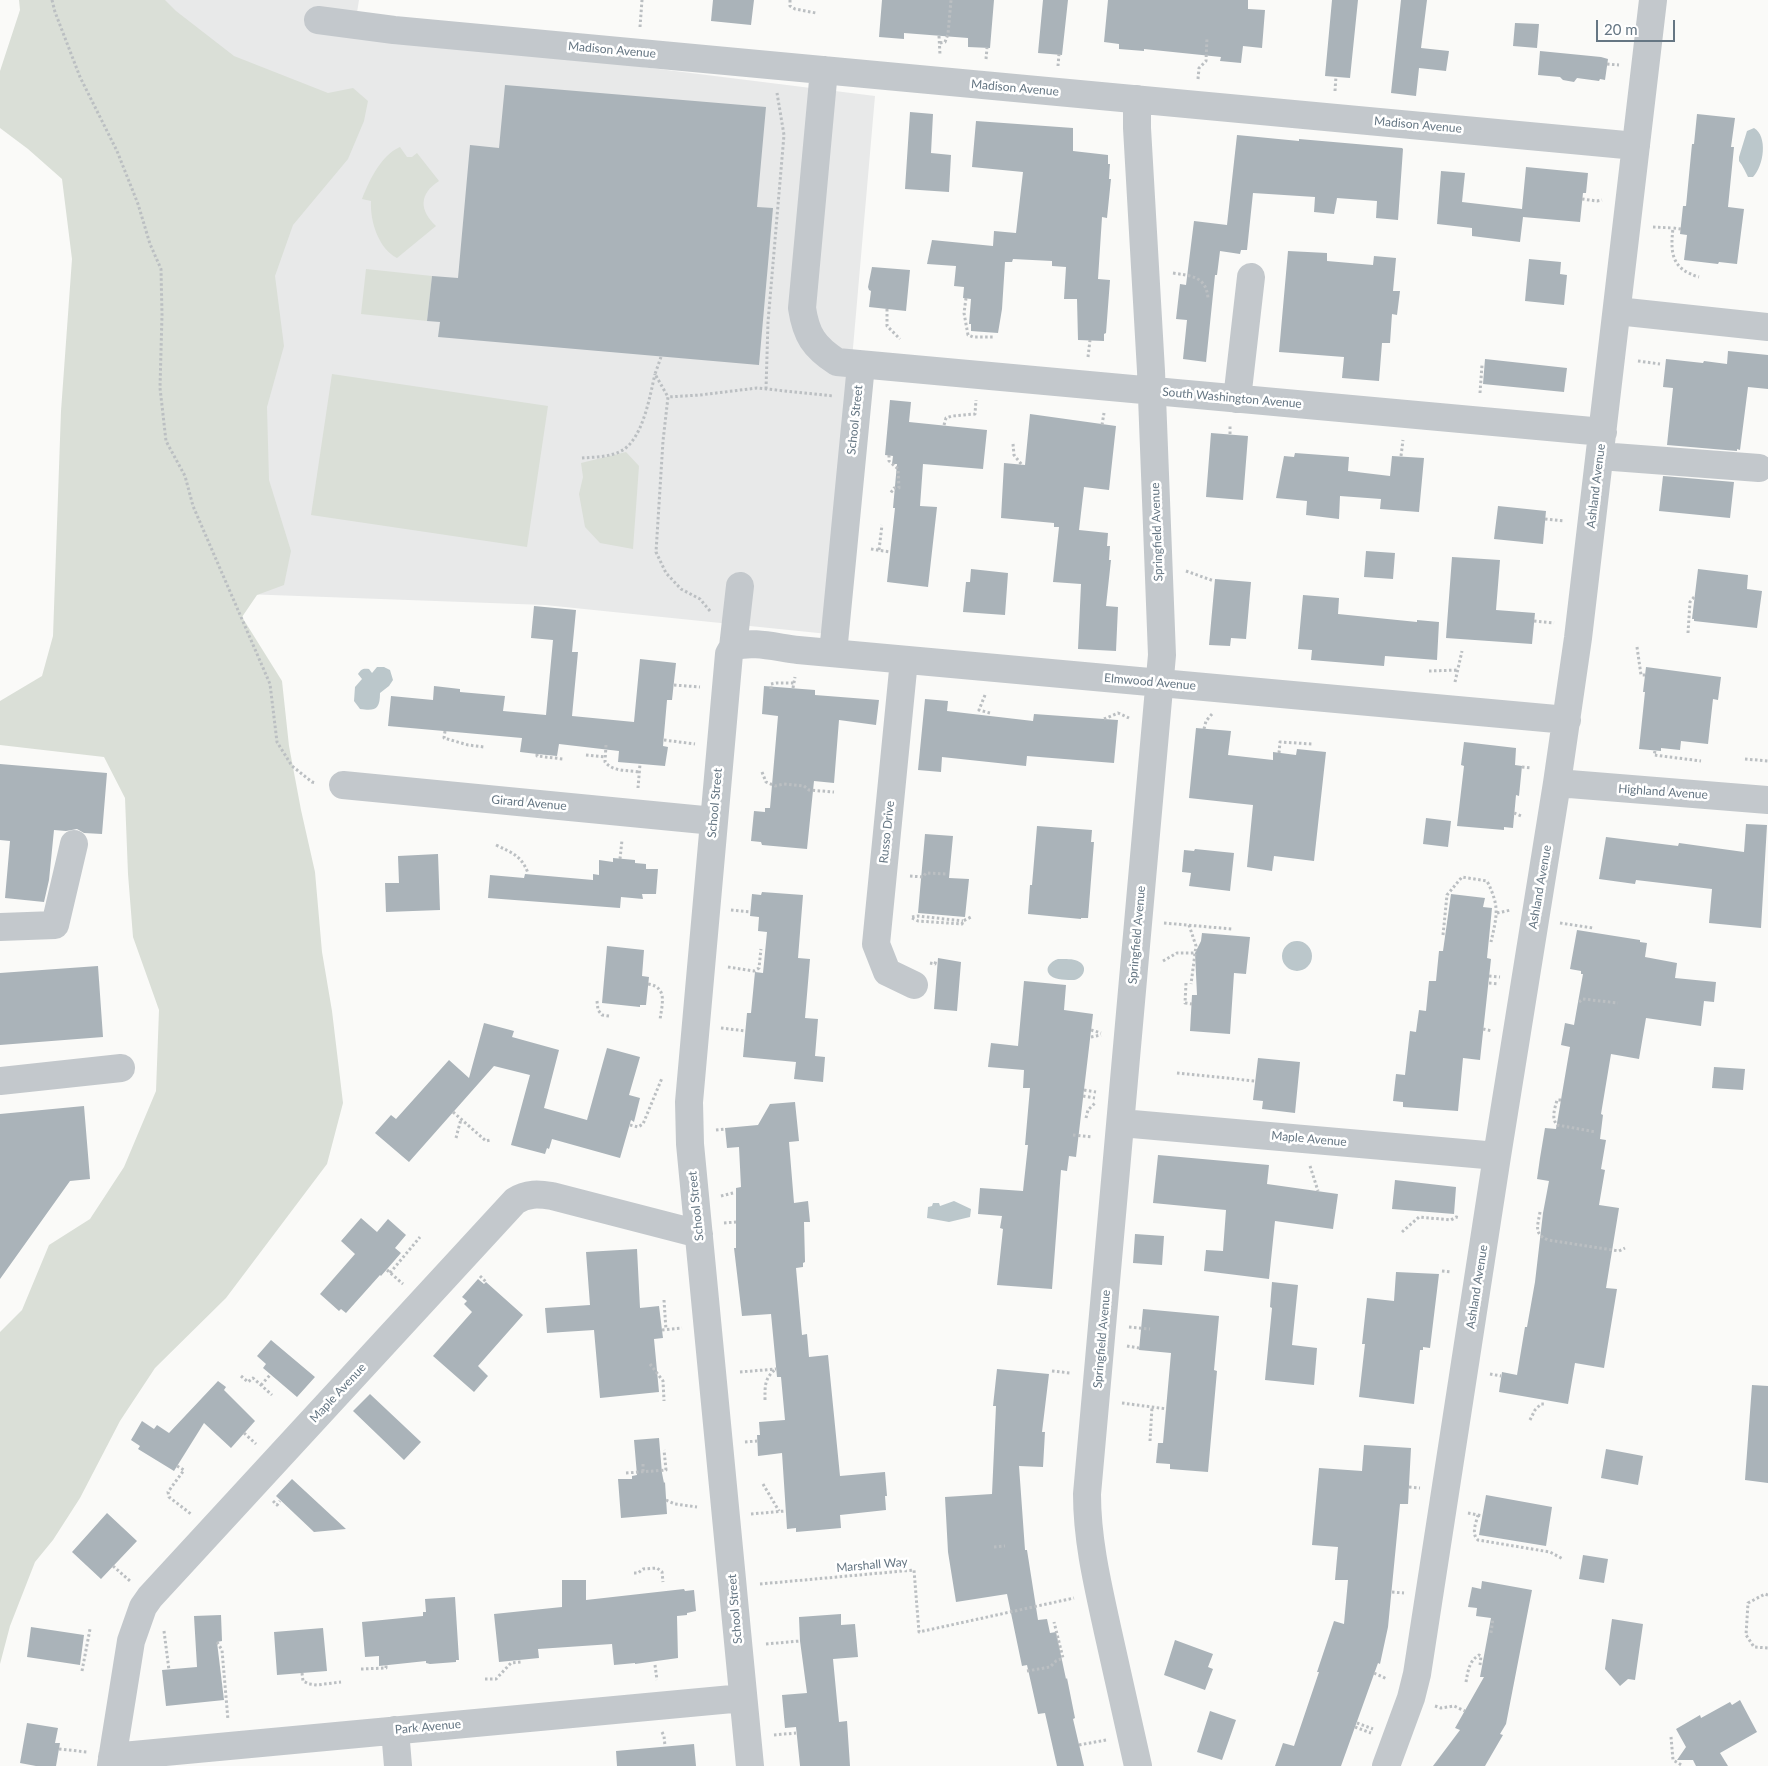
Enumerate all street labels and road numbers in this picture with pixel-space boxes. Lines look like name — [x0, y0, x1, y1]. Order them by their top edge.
street label: Madison Avenue — [568, 39, 656, 61]
street label: Madison Avenue — [971, 77, 1059, 99]
street label: Madison Avenue — [1374, 114, 1462, 136]
street label: School Street — [844, 384, 866, 456]
street label: South Washington Avenue — [1162, 385, 1302, 411]
street label: Ashland Avenue — [1584, 443, 1608, 529]
street label: Springfield Avenue — [1148, 482, 1166, 582]
street label: Elmwood Avenue — [1104, 671, 1196, 693]
street label: School Street — [705, 768, 725, 838]
street label: Highland Avenue — [1618, 782, 1708, 802]
street label: Girard Avenue — [491, 793, 567, 813]
street label: Russo Drive — [877, 800, 897, 864]
street label: Ashland Avenue — [1526, 844, 1554, 930]
street label: Springfield Avenue — [1126, 885, 1148, 985]
street label: Maple Avenue — [1271, 1129, 1347, 1149]
street label: School Street — [685, 1170, 707, 1242]
street label: Ashland Avenue — [1463, 1244, 1491, 1330]
street label: Springfield Avenue — [1091, 1289, 1113, 1389]
street label: Maple Avenue — [307, 1360, 369, 1426]
street label: Marshall Way — [836, 1555, 908, 1575]
street label: School Street — [725, 1574, 745, 1644]
street label: Park Avenue — [394, 1717, 462, 1737]

